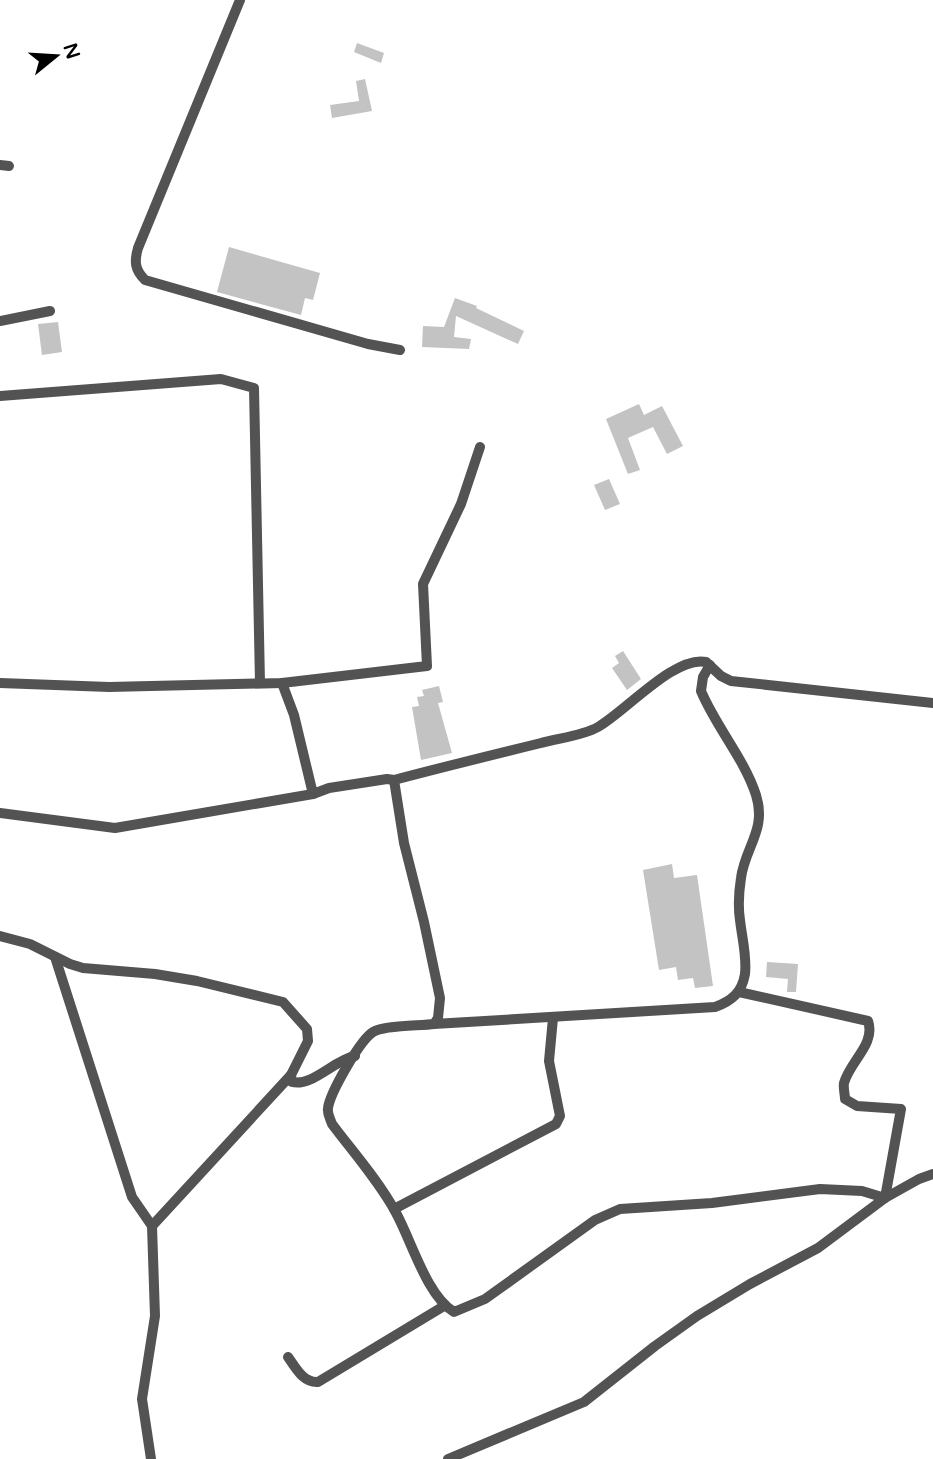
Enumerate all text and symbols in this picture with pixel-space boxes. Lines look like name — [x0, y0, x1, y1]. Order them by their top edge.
north arrow — [21, 21, 91, 91]
text: N — [58, 40, 84, 62]

